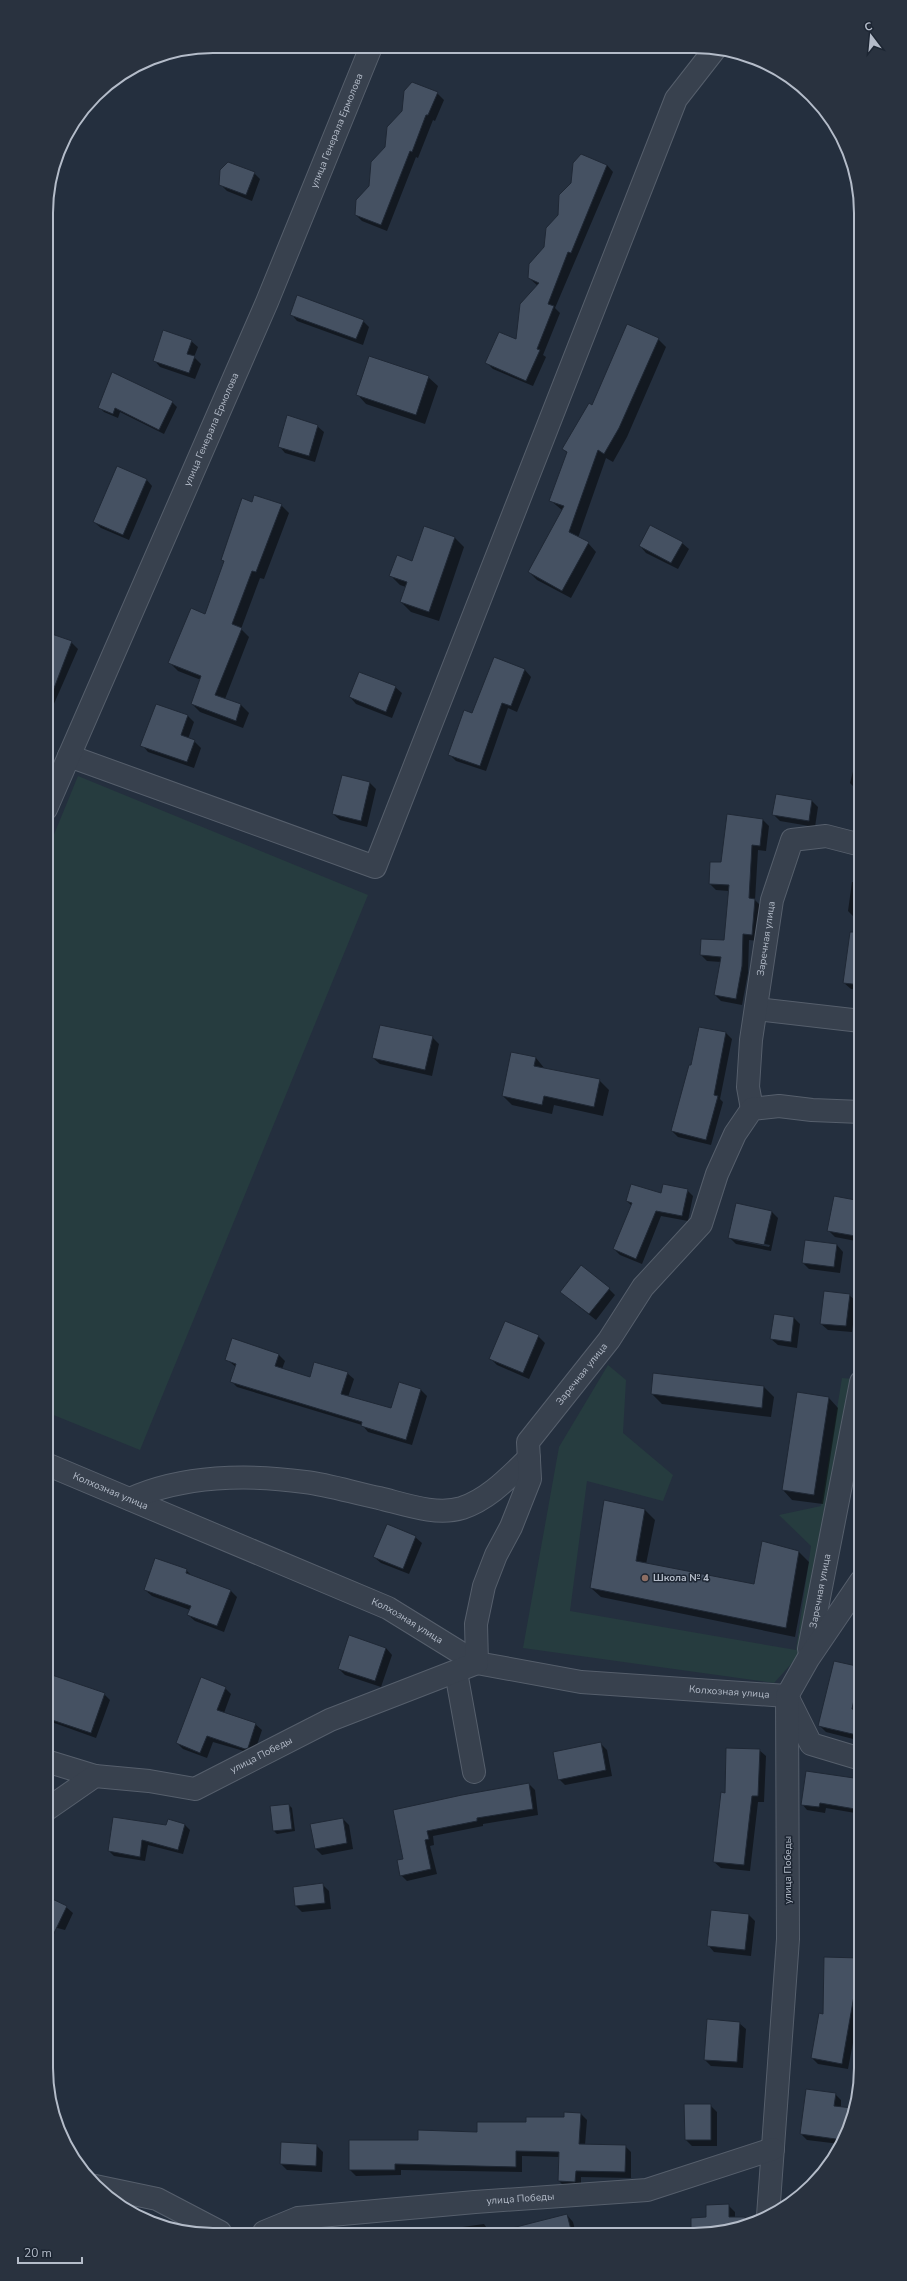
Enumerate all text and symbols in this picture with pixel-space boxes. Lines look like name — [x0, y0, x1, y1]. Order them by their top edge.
north arrow — [851, 16, 891, 56]
text: С — [863, 18, 875, 35]
street label: улица Генерала Ермолова — [307, 71, 366, 190]
street label: улица Генерала Ермолова — [180, 370, 242, 489]
street label: Заречная улица — [754, 900, 779, 977]
street label: Заречная улица — [553, 1340, 611, 1408]
street label: Колхозная улица — [71, 1469, 150, 1513]
street label: Заречная улица — [806, 1553, 834, 1630]
place label: Школа № 4 — [653, 1571, 709, 1585]
marker: Школа № 4 — [640, 1573, 650, 1583]
street label: Колхозная улица — [369, 1595, 446, 1647]
street label: Колхозная улица — [688, 1682, 770, 1702]
street label: улица Победы — [228, 1733, 295, 1777]
street label: улица Победы — [781, 1836, 795, 1904]
street label: улица Победы — [486, 2189, 555, 2208]
scale bar — [18, 2239, 82, 2265]
text: 20 m — [24, 2245, 52, 2261]

